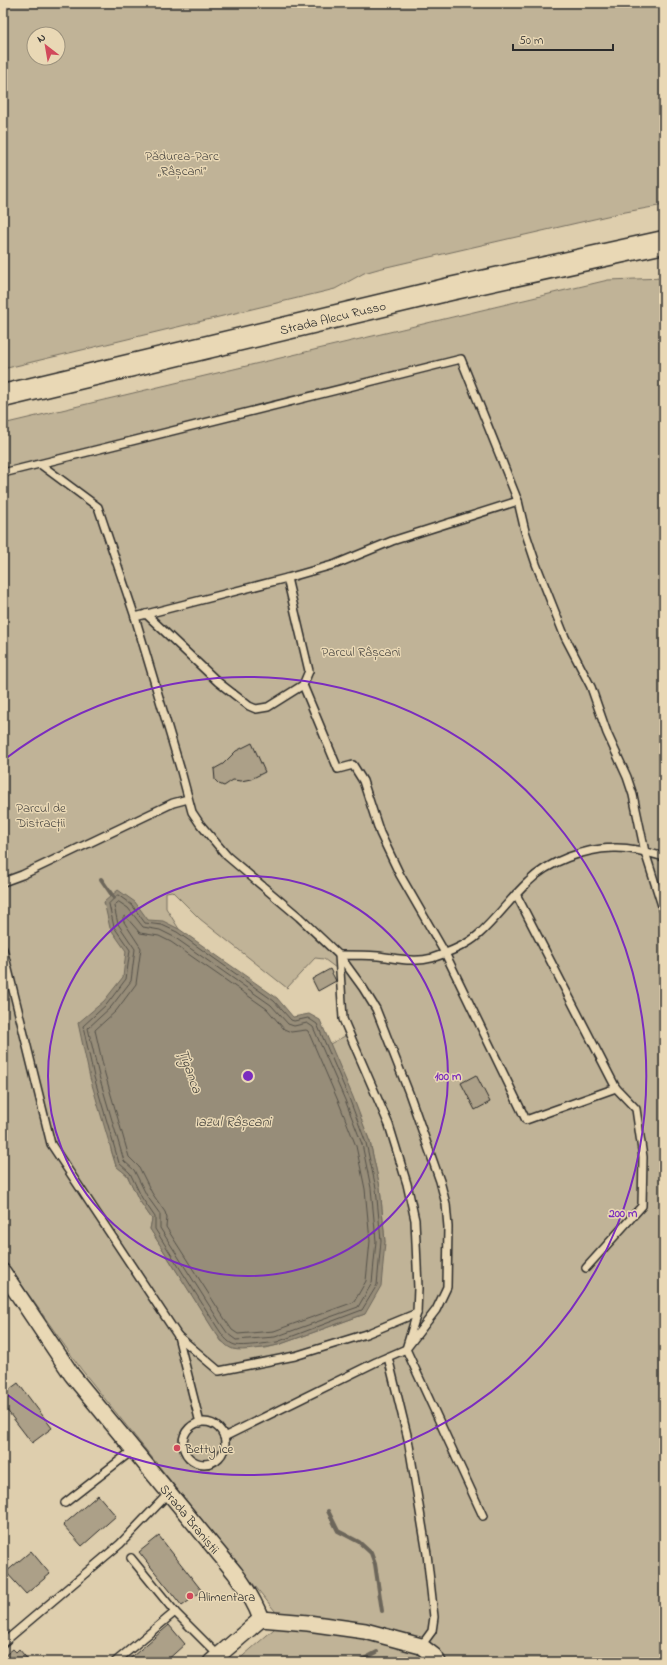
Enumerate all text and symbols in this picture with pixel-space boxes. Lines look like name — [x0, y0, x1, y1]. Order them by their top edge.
north arrow — [26, 26, 66, 66]
scale bar — [513, 26, 613, 52]
text: N — [34, 30, 49, 47]
text: 50 m — [519, 32, 543, 50]
park label: Pădurea-Parc „Râșcani” — [145, 147, 219, 181]
street label: Strada Alecu Russo — [278, 297, 388, 340]
park label: Parcul Râșcani — [322, 643, 400, 662]
park label: Parcul de Distracții — [16, 799, 66, 833]
water label: Țîganca — [172, 1047, 207, 1097]
text: 100 m — [435, 1068, 462, 1086]
centre of rings — [241, 1069, 255, 1083]
water label: Iazul Râșcani — [195, 1112, 273, 1133]
text: 200 m — [608, 1205, 638, 1223]
place label: Betty Ice — [184, 1440, 234, 1460]
marker: Betty Ice — [172, 1443, 182, 1453]
street label: Strada Braniștii — [155, 1480, 224, 1559]
place label: Alimentara — [198, 1588, 255, 1607]
marker: Alimentara — [185, 1591, 195, 1601]

